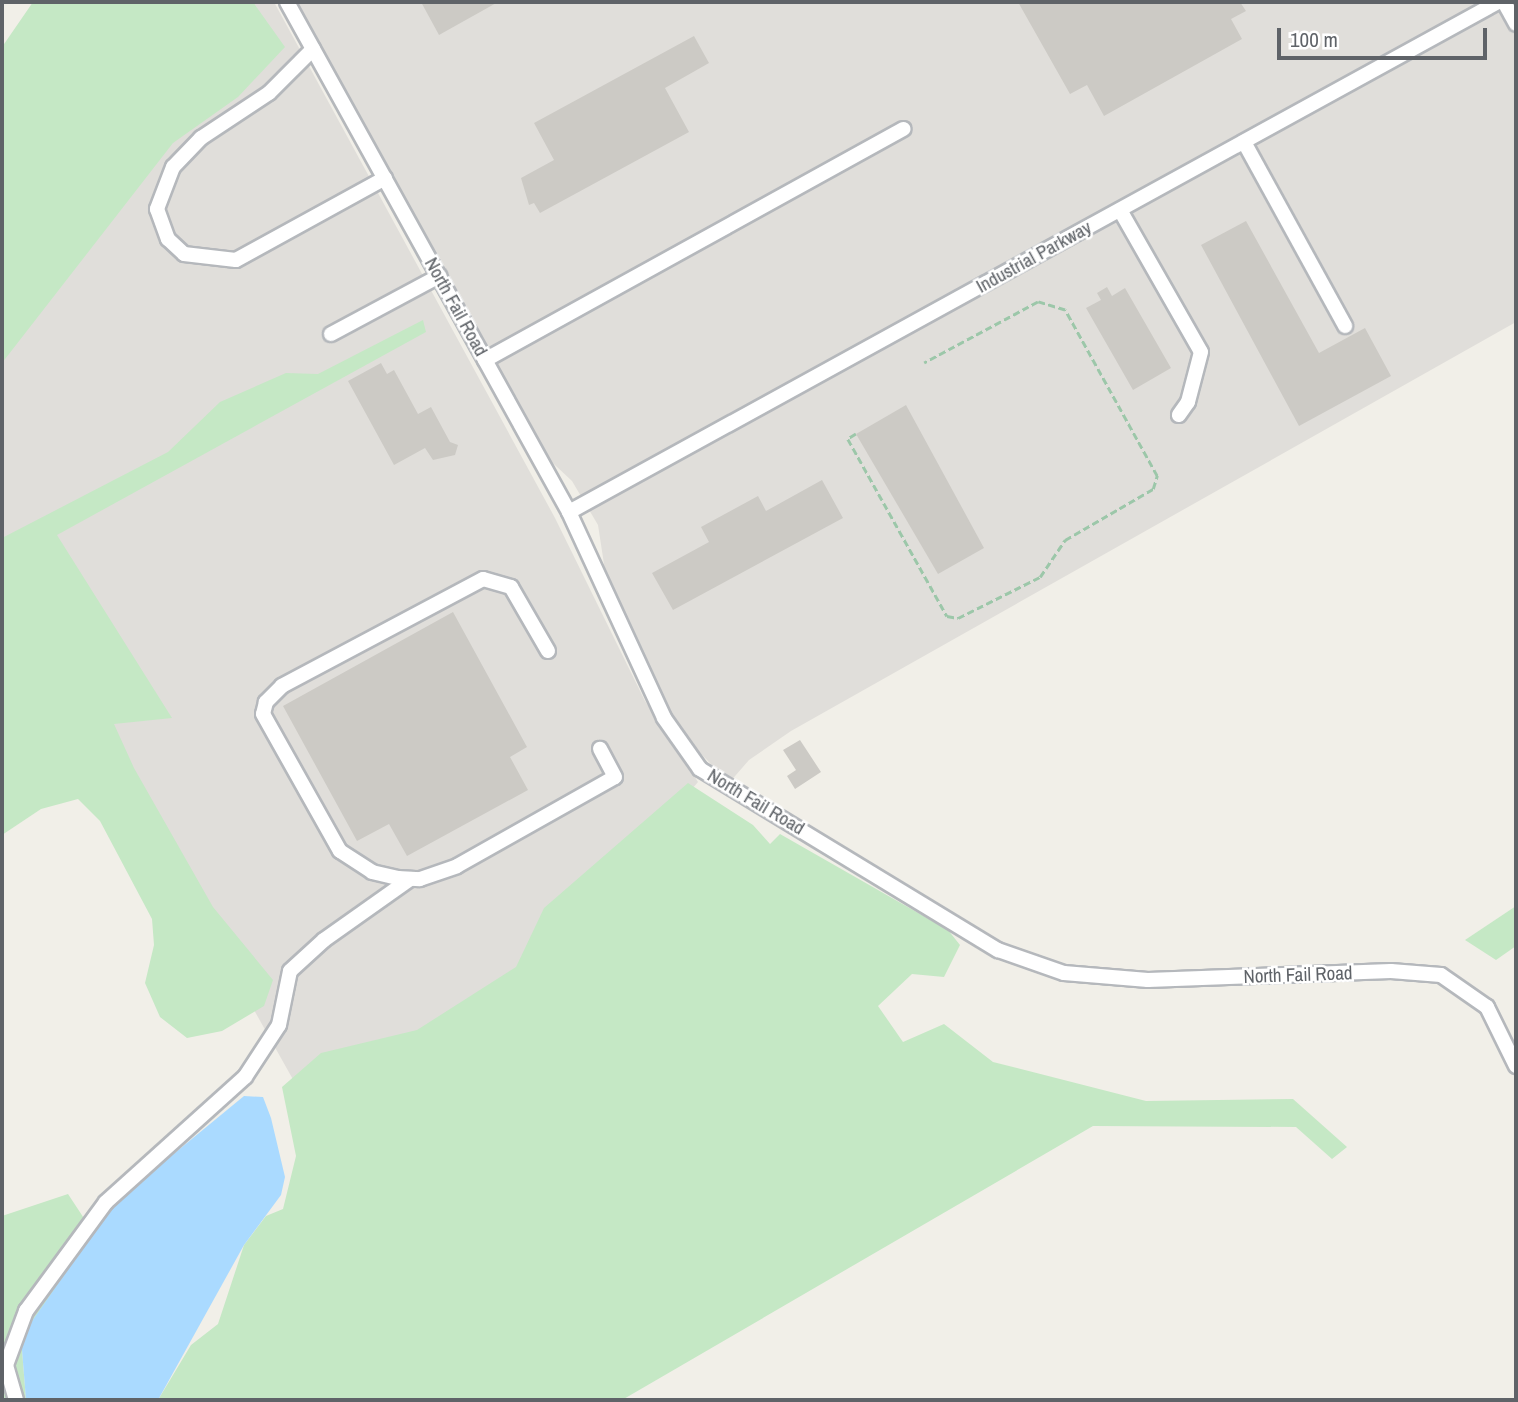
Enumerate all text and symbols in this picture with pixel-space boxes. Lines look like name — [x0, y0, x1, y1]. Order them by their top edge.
scale bar — [1280, 14, 1490, 58]
text: 100 m — [1290, 25, 1338, 54]
street label: Industrial Parkway — [972, 216, 1096, 298]
street label: North Fail Road — [420, 254, 492, 360]
street label: North Fail Road — [703, 764, 809, 840]
street label: North Fail Road — [1243, 962, 1353, 988]

